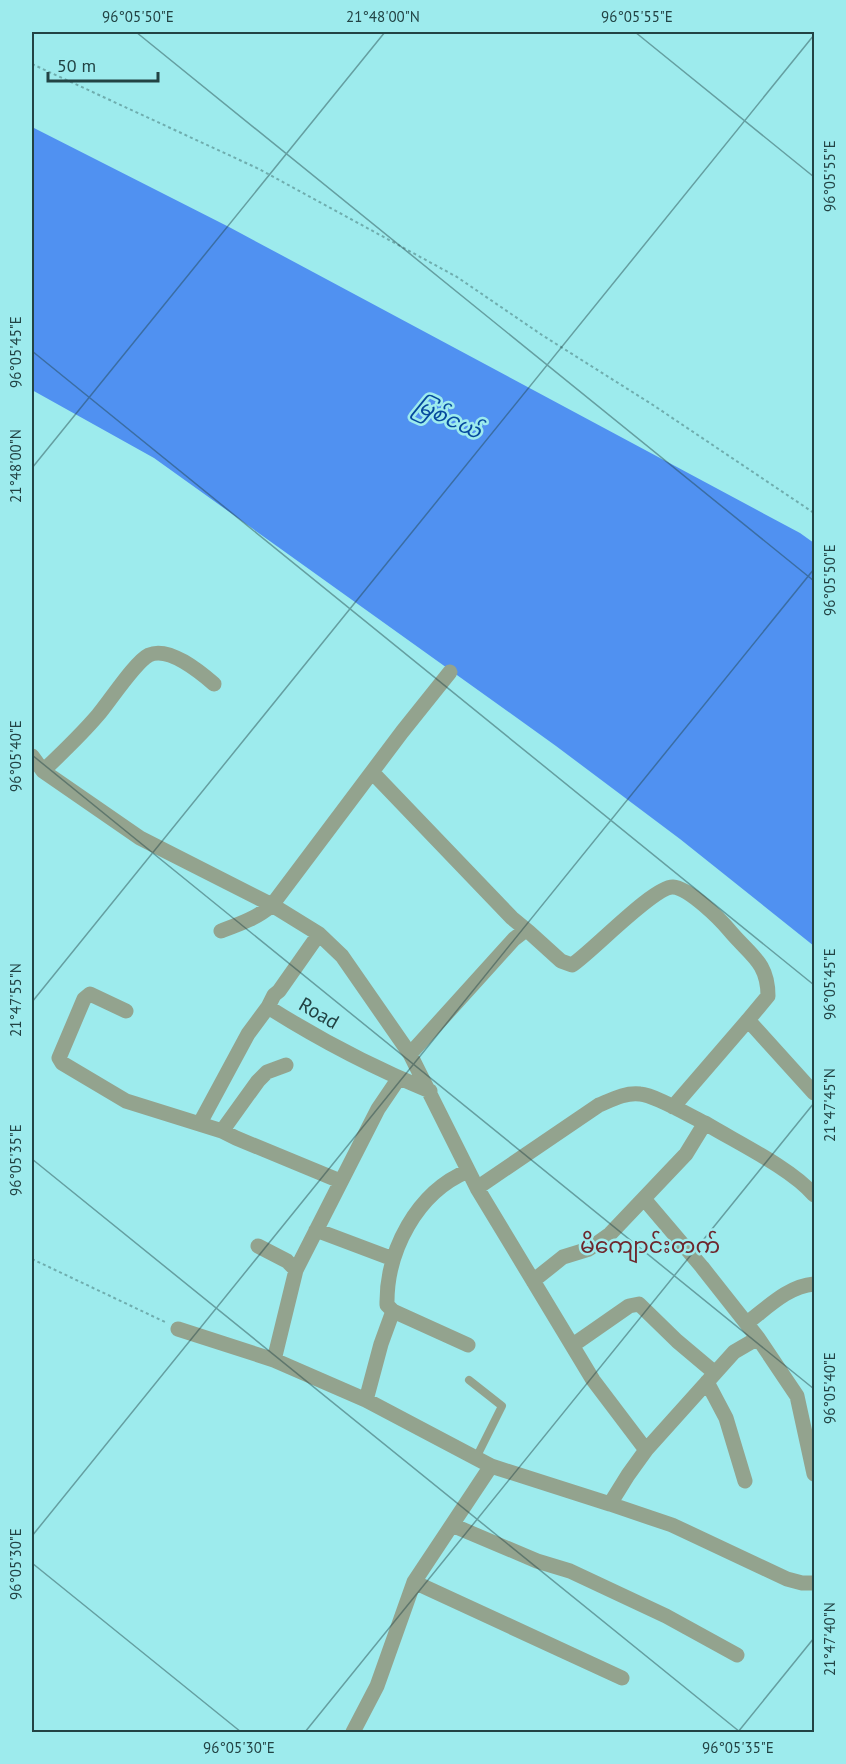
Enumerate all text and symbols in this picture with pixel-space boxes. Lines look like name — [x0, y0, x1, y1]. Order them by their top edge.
text: 96°05'50"E — [102, 7, 174, 26]
text: 21°48'00"N — [346, 7, 420, 26]
text: 96°05'55"E — [601, 7, 673, 26]
scale bar — [48, 45, 158, 83]
text: 50 m — [57, 54, 96, 77]
text: 96°05'55"E — [820, 140, 839, 212]
text: 96°05'45"E — [6, 316, 25, 388]
water label: မြစ်ငယ် — [409, 390, 488, 449]
text: 21°48'00"N — [6, 429, 25, 503]
text: 96°05'50"E — [820, 544, 839, 616]
text: 96°05'40"E — [6, 720, 25, 792]
text: 96°05'45"E — [820, 948, 839, 1020]
text: 21°47'55"N — [6, 963, 25, 1037]
street label: Road — [294, 991, 344, 1035]
text: 21°47'45"N — [820, 1068, 839, 1142]
text: 96°05'35"E — [6, 1124, 25, 1196]
district label: မိကျောင်းတက် — [580, 1230, 720, 1264]
text: 96°05'40"E — [820, 1352, 839, 1424]
text: 96°05'30"E — [6, 1528, 25, 1600]
text: 21°47'40"N — [820, 1602, 839, 1676]
text: 96°05'30"E — [203, 1738, 275, 1757]
text: 96°05'35"E — [702, 1738, 774, 1757]

